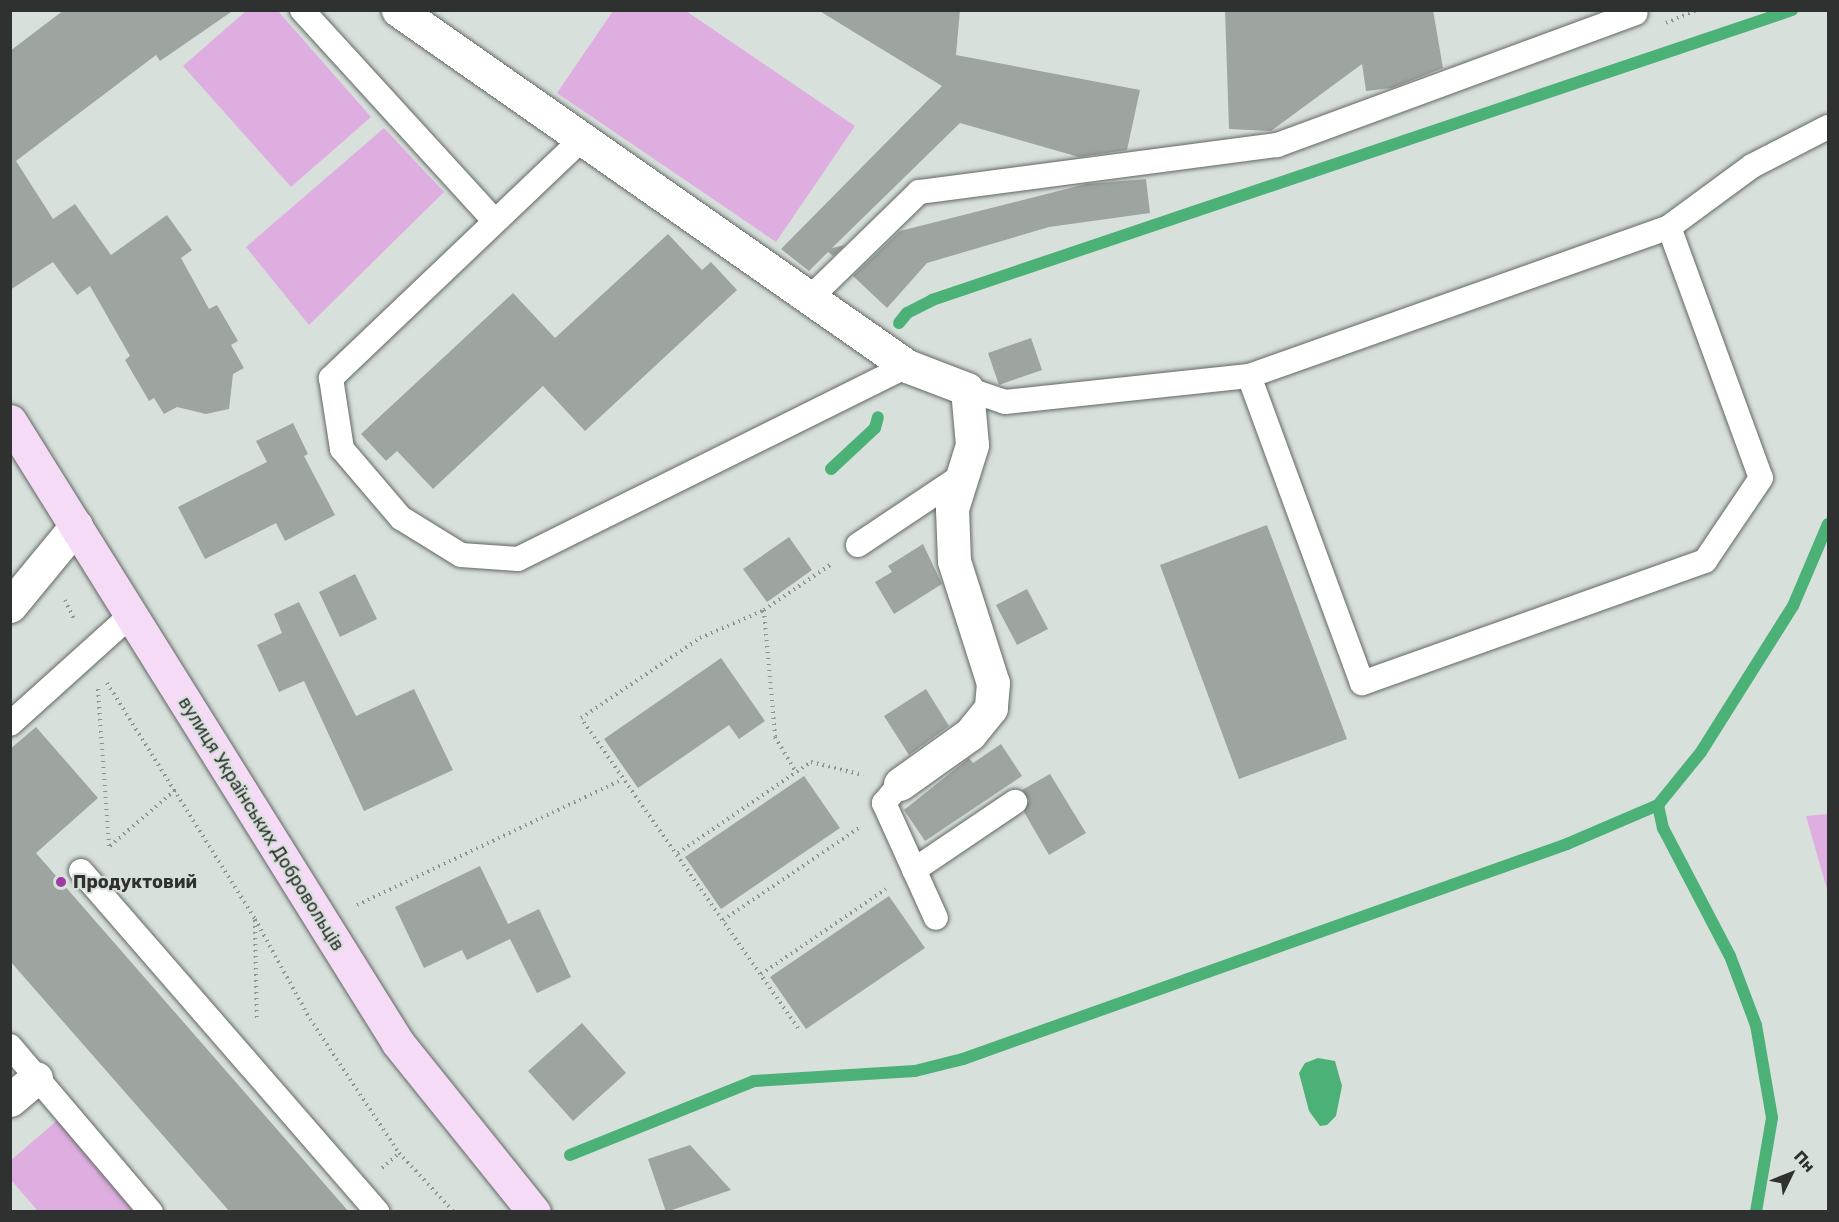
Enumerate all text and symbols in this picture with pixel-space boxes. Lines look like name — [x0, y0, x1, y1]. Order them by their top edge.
street label: вулиця Українських Добровольців — [174, 693, 348, 955]
place label: Продуктовий — [73, 871, 197, 893]
marker: Продуктовий — [54, 875, 68, 889]
north arrow — [1761, 1144, 1821, 1204]
text: Пн — [1790, 1147, 1819, 1176]

